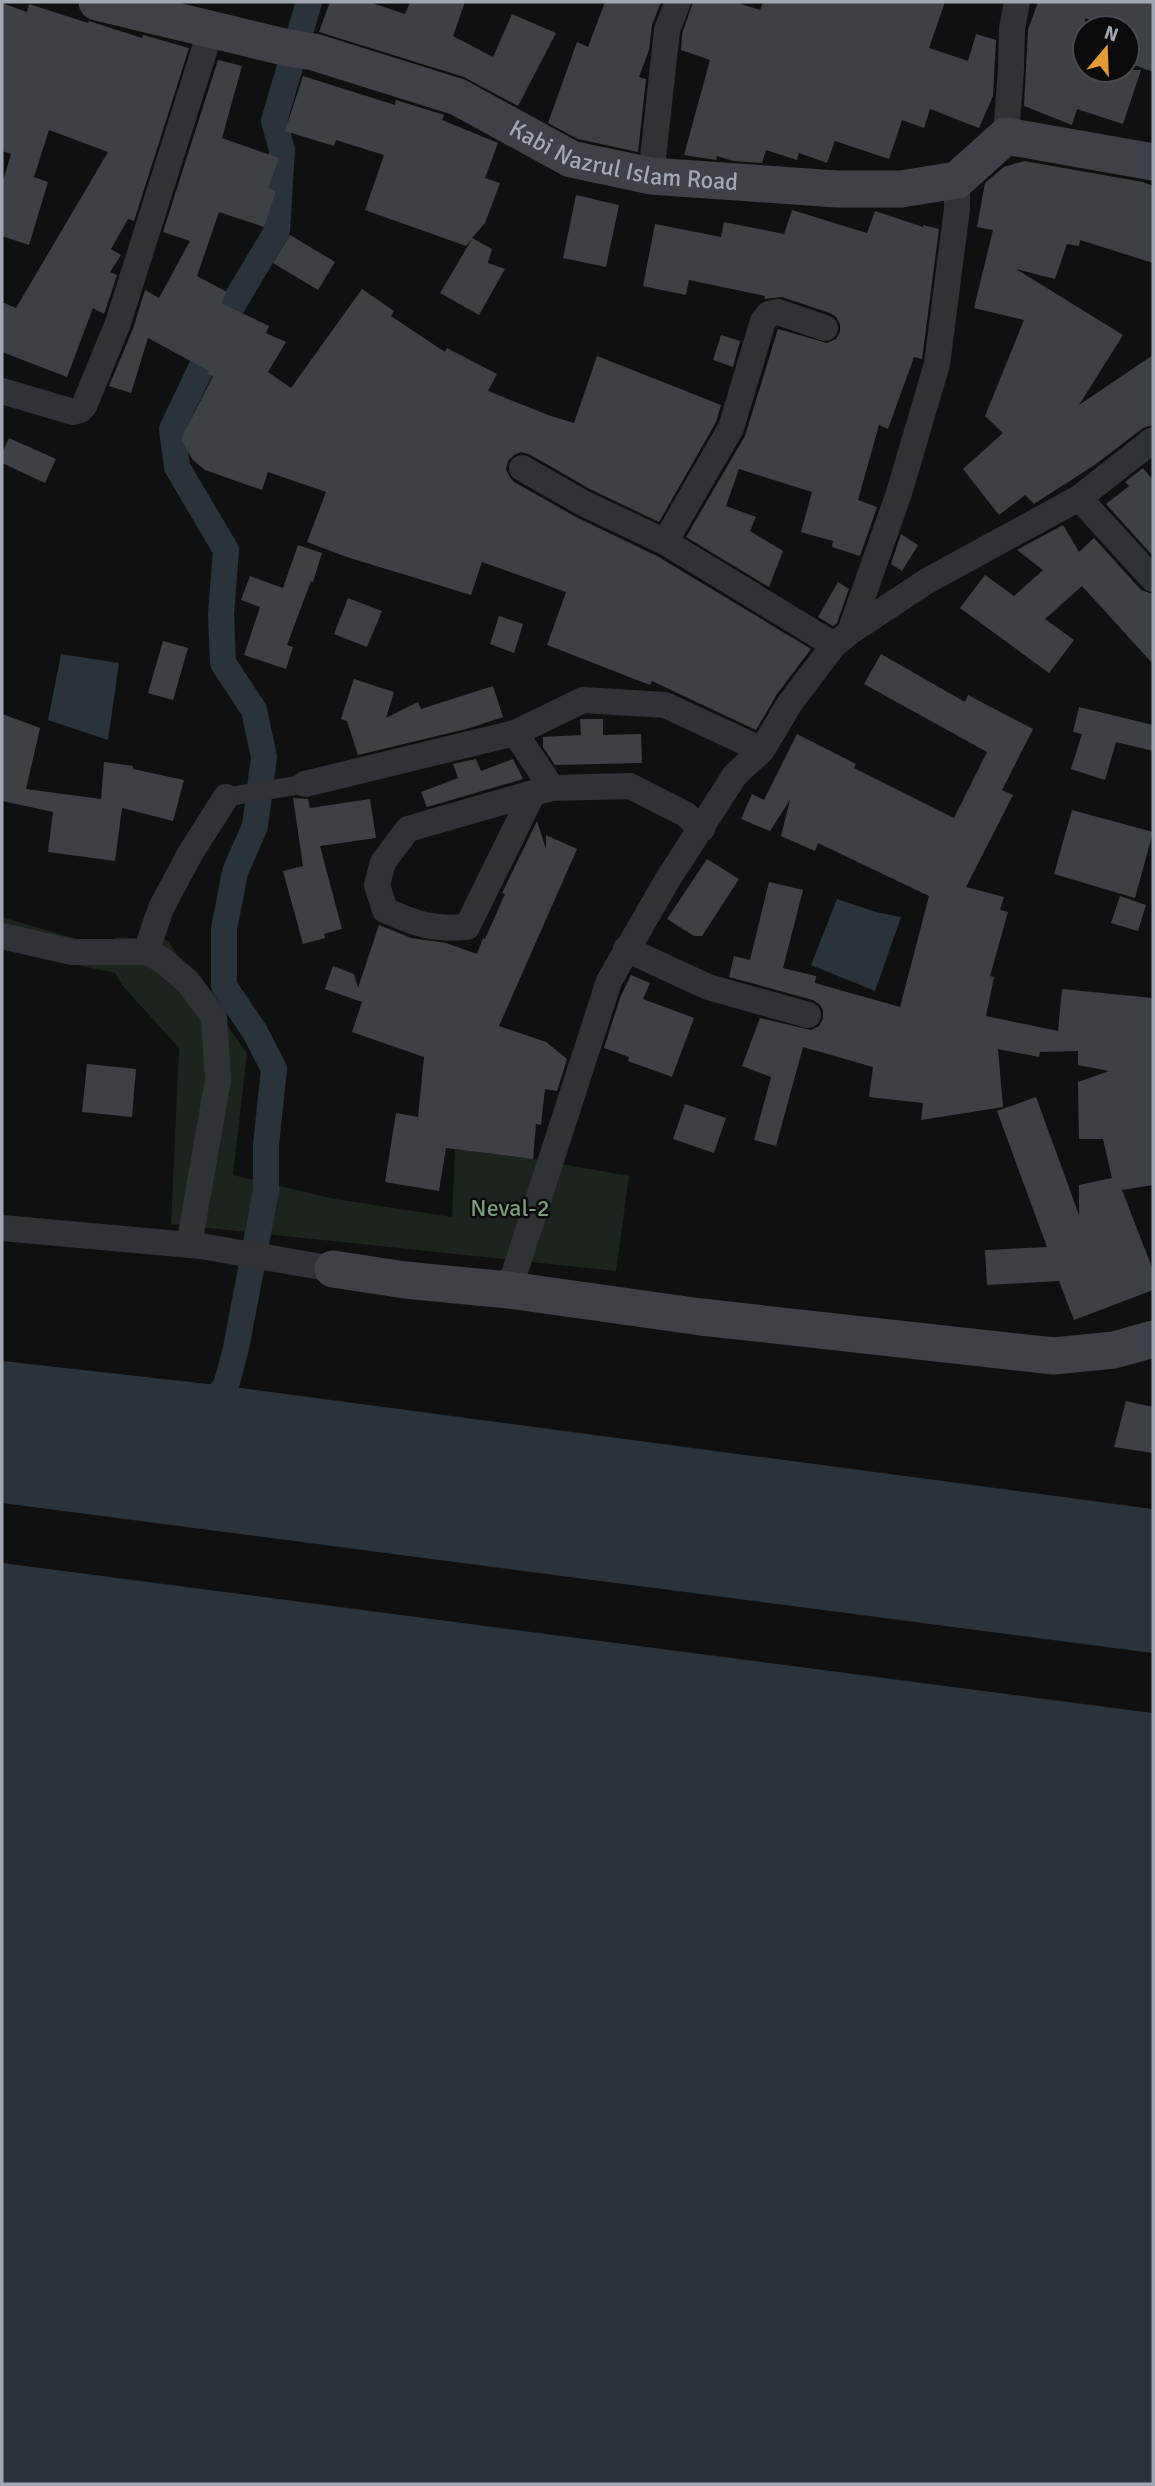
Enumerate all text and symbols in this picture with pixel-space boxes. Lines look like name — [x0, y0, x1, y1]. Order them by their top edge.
north arrow — [1071, 14, 1141, 84]
text: N — [1101, 20, 1121, 47]
street label: Kabi Nazrul Islam Road — [504, 113, 739, 197]
park label: Neval-2 — [470, 1193, 550, 1223]

